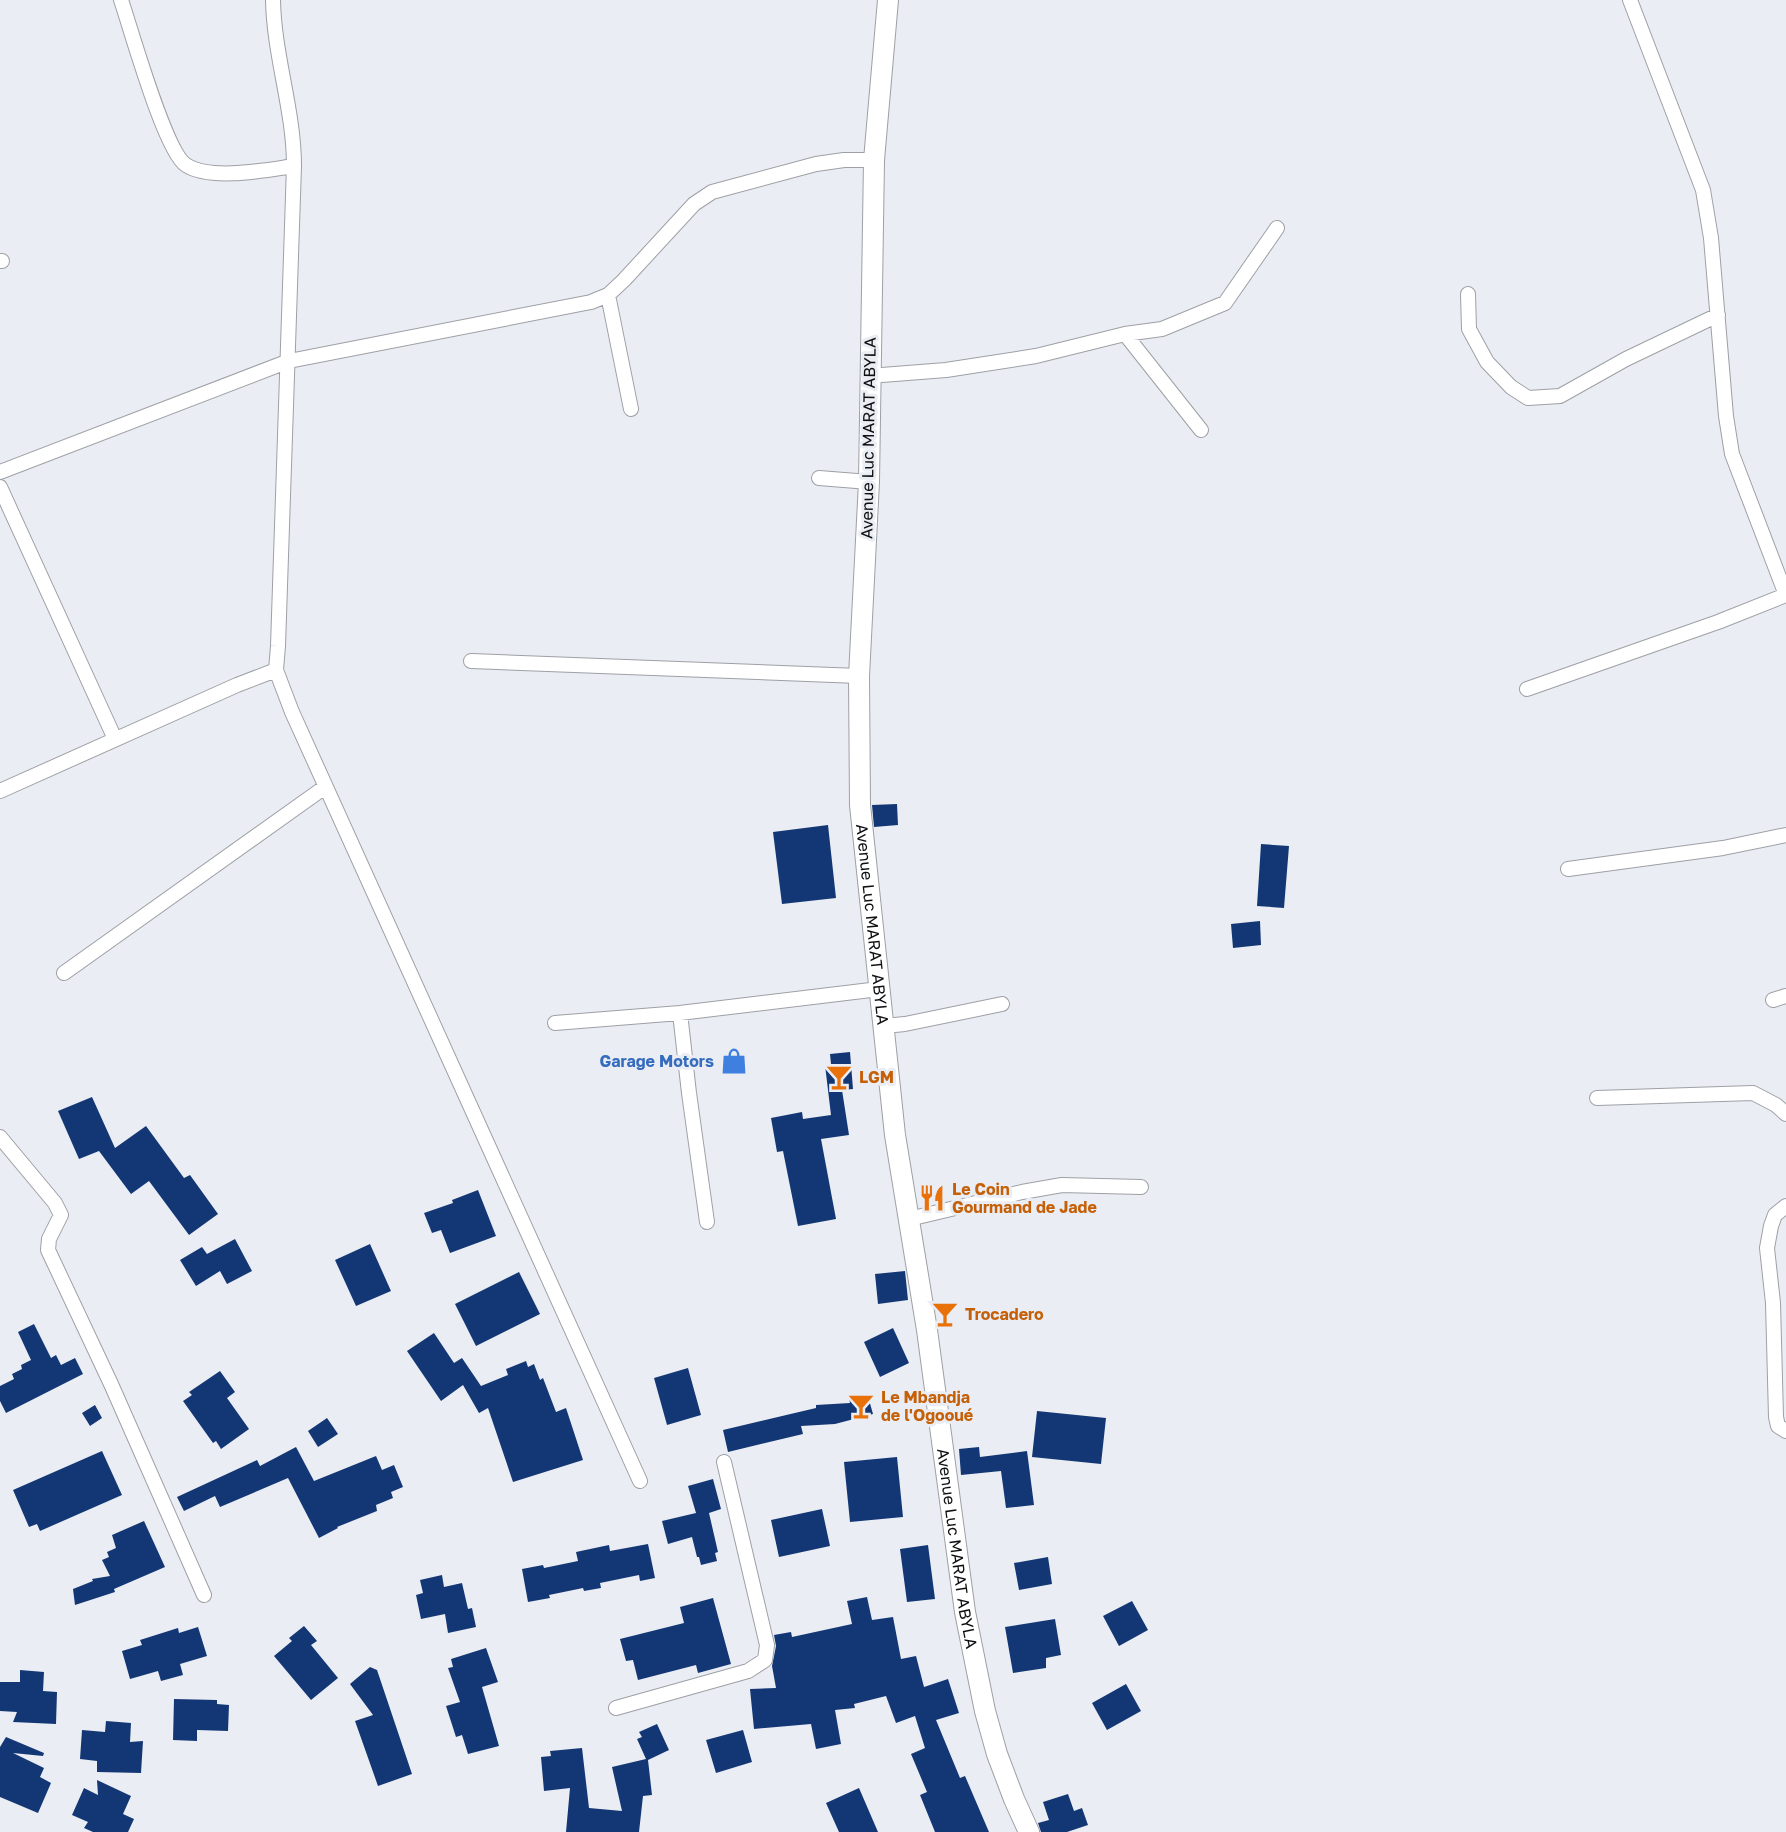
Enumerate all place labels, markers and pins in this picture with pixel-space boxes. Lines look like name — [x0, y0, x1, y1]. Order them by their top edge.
shop icon: Garage Motors — [719, 1046, 749, 1076]
place label: Garage Motors — [599, 1051, 714, 1071]
bar icon: LGM — [824, 1062, 854, 1092]
place label: LGM — [859, 1067, 894, 1087]
place label: Le Coin Gourmand de Jade — [952, 1179, 1097, 1217]
restaurant icon: Le Coin Gourmand de Jade — [917, 1183, 947, 1213]
bar icon: Trocadero — [930, 1299, 960, 1329]
place label: Trocadero — [965, 1304, 1044, 1324]
place label: Le Mbandja de l'Ogooué — [881, 1387, 973, 1425]
bar icon: Le Mbandja de l'Ogooué — [846, 1391, 876, 1421]

